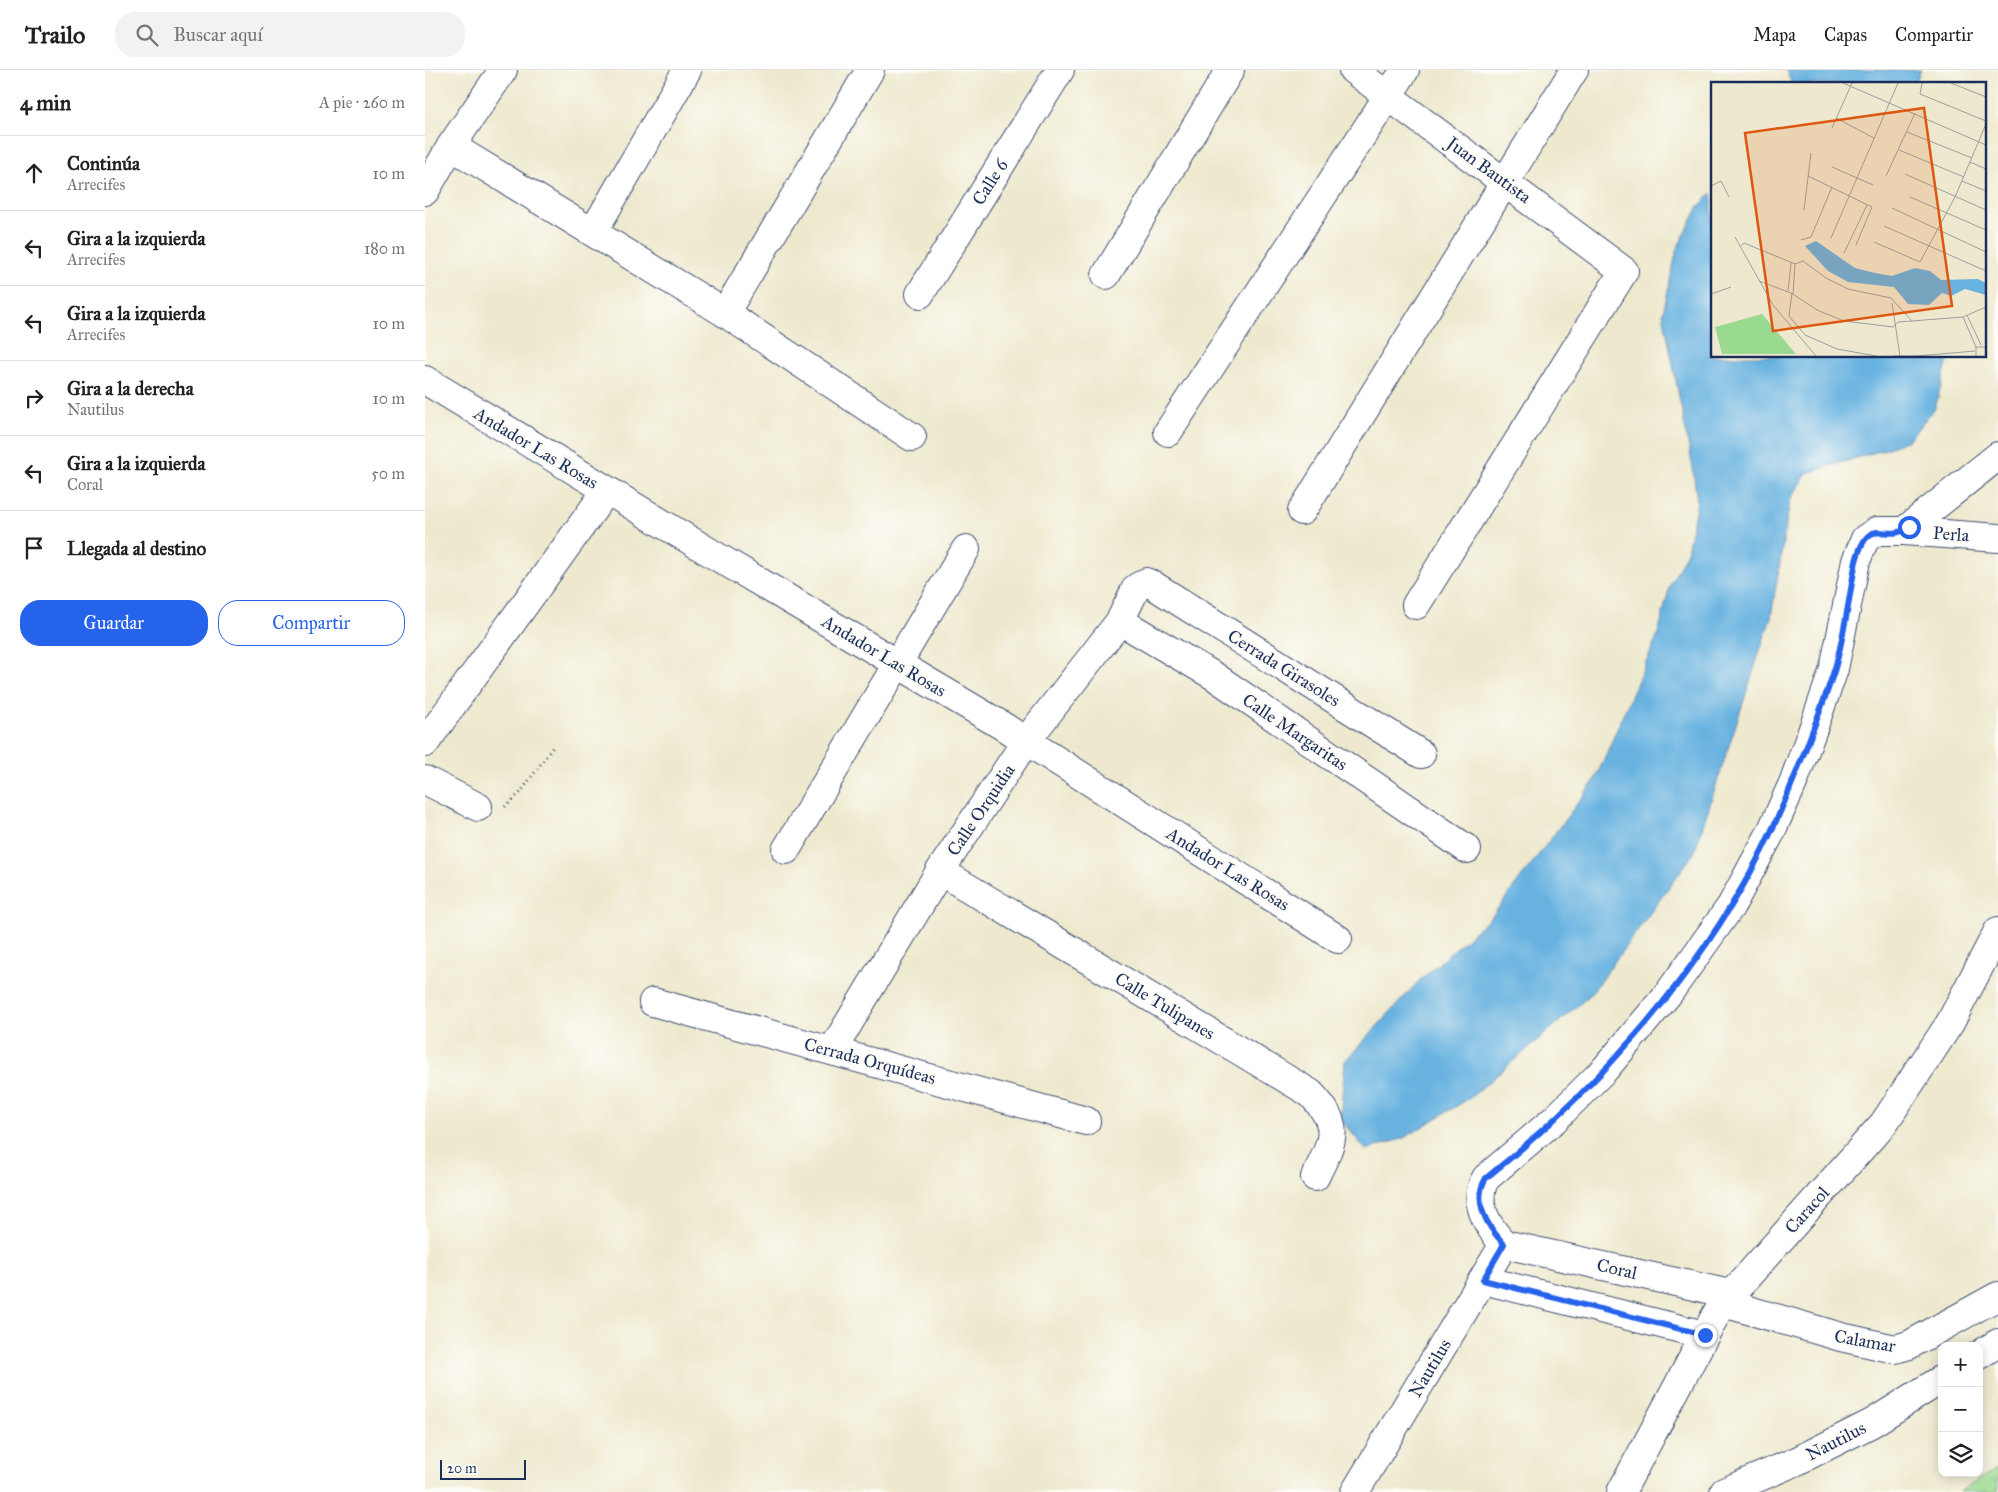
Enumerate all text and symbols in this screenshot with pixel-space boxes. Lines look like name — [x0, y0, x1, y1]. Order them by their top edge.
search box — [115, 12, 465, 57]
text: Trailo — [25, 20, 85, 50]
icon: search — [133, 21, 161, 49]
text: Buscar aquí — [173, 23, 263, 46]
text: Mapa — [1753, 24, 1796, 46]
text: Capas — [1824, 24, 1867, 46]
text: Compartir — [1895, 24, 1973, 46]
inset map — [1711, 82, 1985, 358]
text: 4 min — [20, 90, 71, 116]
text: A pie · 260 m — [319, 93, 405, 112]
street label: Juan Bautista — [1440, 131, 1536, 209]
text: Continúa — [67, 152, 140, 175]
street label: Calle 6 — [967, 154, 1013, 209]
icon: ahead — [20, 159, 48, 187]
text: 10 m — [373, 164, 405, 183]
text: Arrecifes — [67, 175, 125, 194]
text: Gira a la izquierda — [67, 227, 206, 250]
icon: left — [20, 234, 48, 262]
text: 180 m — [364, 239, 405, 258]
text: Arrecifes — [67, 250, 125, 269]
text: Gira a la izquierda — [67, 302, 206, 325]
icon: left — [20, 309, 48, 337]
text: 10 m — [373, 314, 405, 333]
text: Arrecifes — [67, 325, 125, 344]
text: Gira a la derecha — [67, 377, 194, 400]
icon: right — [20, 384, 48, 412]
text: 10 m — [373, 389, 405, 408]
text: Nautilus — [67, 400, 124, 419]
street label: Andador Las Rosas — [469, 402, 602, 494]
text: Gira a la izquierda — [67, 452, 206, 475]
icon: left — [20, 459, 48, 487]
text: 50 m — [371, 464, 405, 483]
text: Coral — [67, 475, 103, 494]
route start — [1898, 516, 1921, 539]
street label: Perla — [1932, 522, 1970, 546]
icon: arrive — [20, 534, 48, 562]
text: Llegada al destino — [67, 537, 206, 560]
button: Guardar — [20, 600, 208, 646]
button: Compartir — [218, 600, 405, 646]
street label: Andador Las Rosas — [817, 610, 950, 702]
street label: Cerrada Girasoles — [1224, 625, 1344, 711]
street label: Calle Margaritas — [1238, 689, 1352, 776]
street label: Calle Orquidia — [942, 760, 1021, 861]
street label: Andador Las Rosas — [1161, 822, 1294, 916]
street label: Calle Tulipanes — [1111, 968, 1219, 1044]
street label: Cerrada Orquídeas — [801, 1033, 938, 1090]
street label: Caracol — [1780, 1182, 1834, 1238]
street label: Coral — [1595, 1254, 1639, 1284]
route end — [1694, 1324, 1717, 1347]
street label: Calamar — [1833, 1325, 1898, 1357]
street label: Nautilus — [1404, 1335, 1456, 1401]
map controls — [1938, 1342, 1983, 1477]
button: + — [1938, 1342, 1983, 1387]
button: − — [1938, 1387, 1983, 1432]
street label: Nautilus — [1802, 1417, 1870, 1465]
button: layers — [1938, 1432, 1983, 1477]
scale bar — [440, 1457, 526, 1480]
text: 20 m — [447, 1460, 477, 1477]

